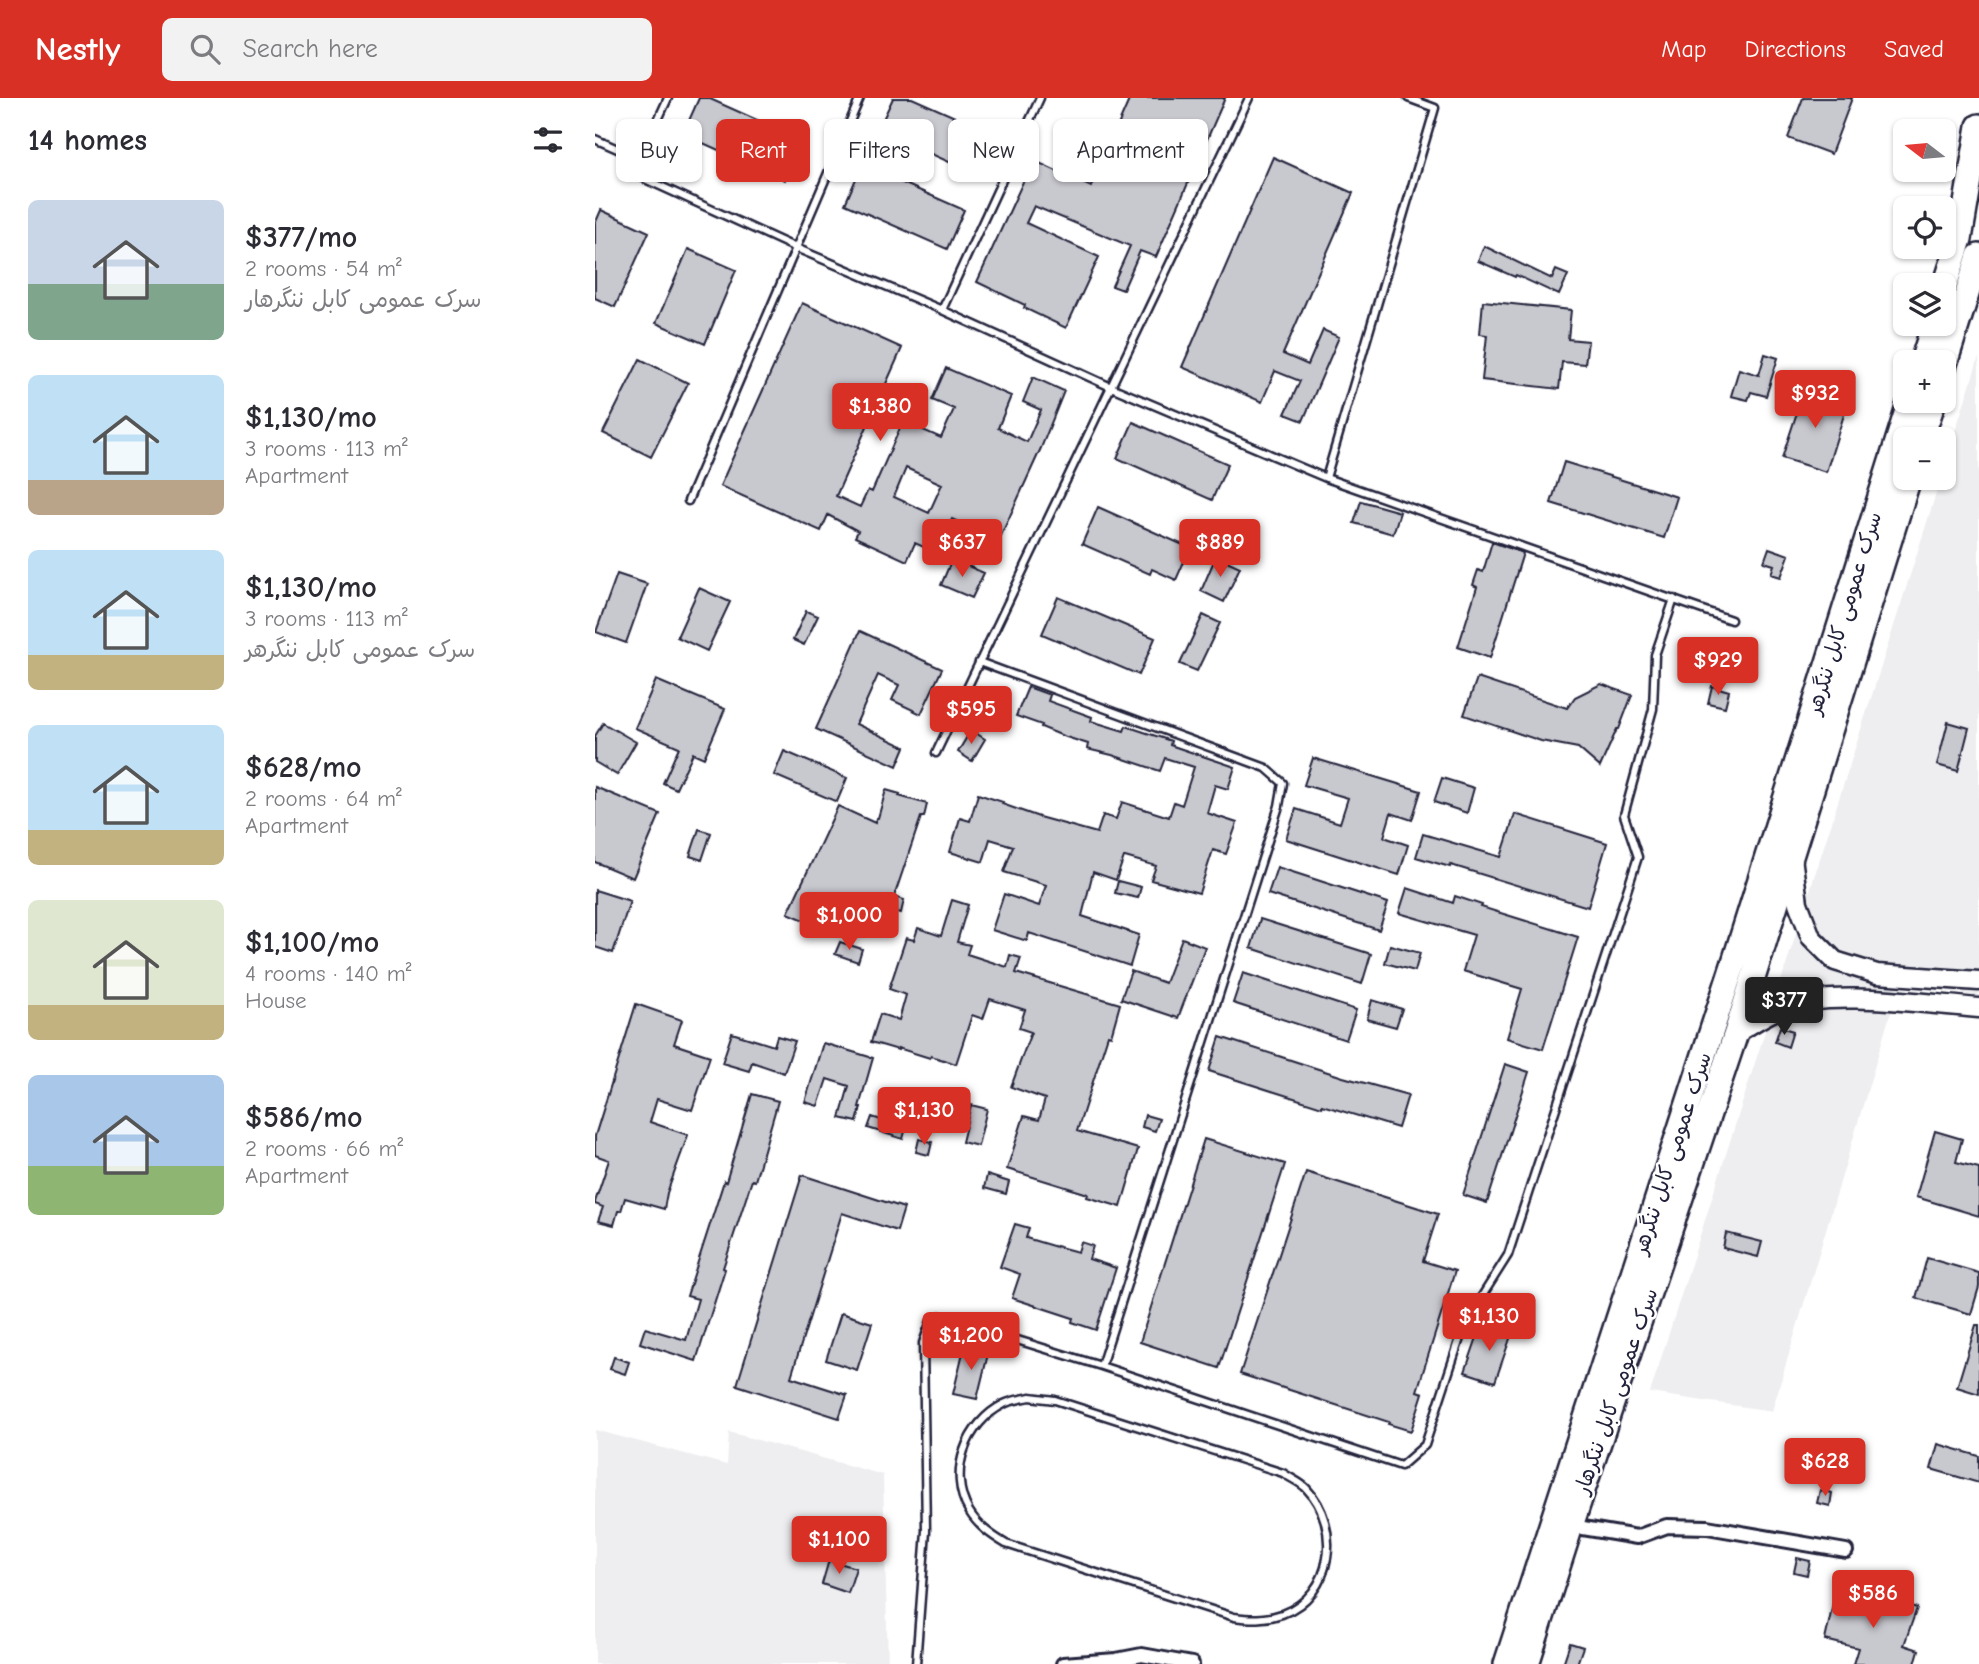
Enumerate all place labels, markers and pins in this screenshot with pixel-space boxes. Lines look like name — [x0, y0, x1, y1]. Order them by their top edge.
pin: $932 — [1774, 370, 1856, 430]
pin: $1,380 — [823, 384, 937, 443]
pin: $637 — [921, 519, 1003, 579]
pin: $889 — [1179, 519, 1261, 579]
pin: $929 — [1677, 638, 1759, 697]
pin: $595 — [930, 686, 1012, 746]
pin: $1,000 — [792, 892, 906, 952]
pin: $377 — [1743, 978, 1825, 1037]
pin: $1,130 — [867, 1088, 981, 1147]
pin: $1,130 — [1432, 1294, 1546, 1353]
pin: $1,200 — [914, 1312, 1028, 1372]
pin: $628 — [1784, 1438, 1866, 1498]
pin: $1,100 — [782, 1516, 896, 1576]
pin: $586 — [1832, 1570, 1914, 1630]

